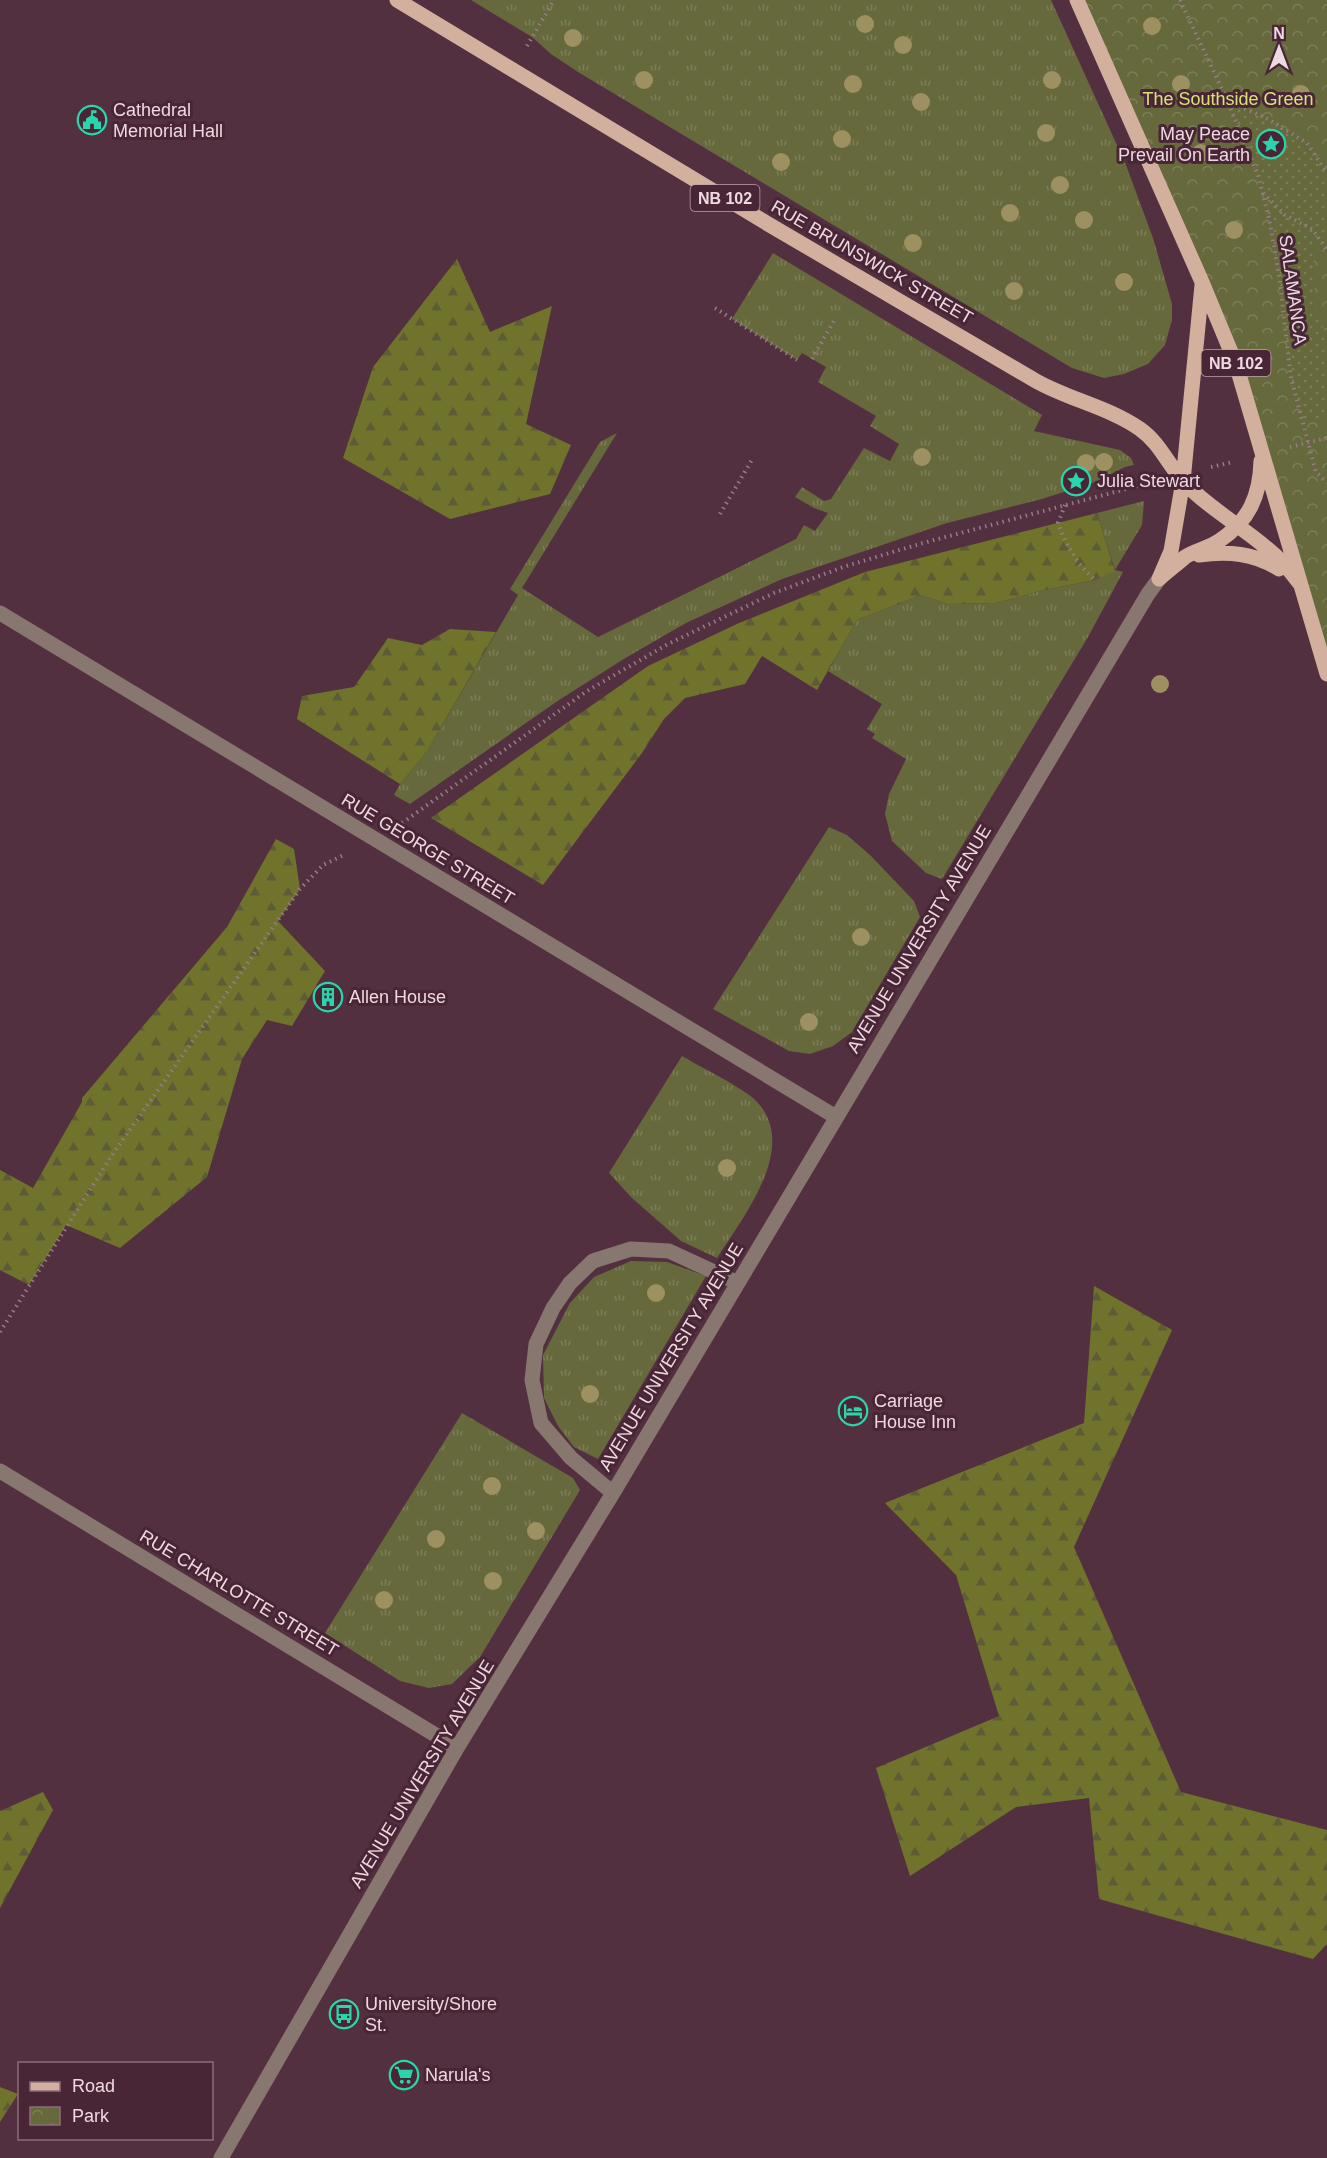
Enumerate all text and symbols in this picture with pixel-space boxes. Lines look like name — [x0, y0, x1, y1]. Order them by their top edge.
north arrow — [1249, 18, 1309, 78]
text: N — [1273, 25, 1285, 42]
park label: The Southside Green — [1142, 89, 1314, 109]
place label: Cathedral Memorial Hall — [113, 100, 223, 141]
public building icon: Cathedral Memorial Hall — [76, 104, 108, 136]
place label: May Peace Prevail On Earth — [1118, 124, 1250, 165]
place icon: May Peace Prevail On Earth — [1255, 128, 1287, 160]
road number: NB 102 — [690, 185, 760, 211]
street label: RUE BRUNSWICK STREET — [768, 196, 976, 328]
street label: SALAMANCA — [1275, 234, 1311, 346]
road number: NB 102 — [1202, 350, 1270, 376]
place icon: Julia Stewart — [1060, 465, 1092, 497]
place label: Julia Stewart — [1097, 471, 1200, 491]
street label: RUE GEORGE STREET — [338, 789, 518, 909]
street label: AVENUE UNIVERSITY AVENUE — [843, 822, 995, 1056]
building icon: Allen House — [312, 981, 344, 1013]
place label: Allen House — [349, 987, 446, 1007]
street label: AVENUE UNIVERSITY AVENUE — [595, 1240, 747, 1474]
place label: Carriage House Inn — [874, 1391, 956, 1432]
hotel icon: Carriage House Inn — [837, 1395, 869, 1427]
street label: RUE CHARLOTTE STREET — [136, 1526, 342, 1660]
street label: AVENUE UNIVERSITY AVENUE — [346, 1657, 498, 1891]
place label: University/Shore St. — [365, 1994, 497, 2035]
bus stop icon: University/Shore St. — [328, 1998, 360, 2030]
supermarket icon: Narula's — [388, 2059, 420, 2091]
legend — [18, 2062, 213, 2140]
place label: Narula's — [425, 2065, 490, 2085]
text: Road — [72, 2076, 115, 2096]
text: Park — [72, 2106, 110, 2126]

